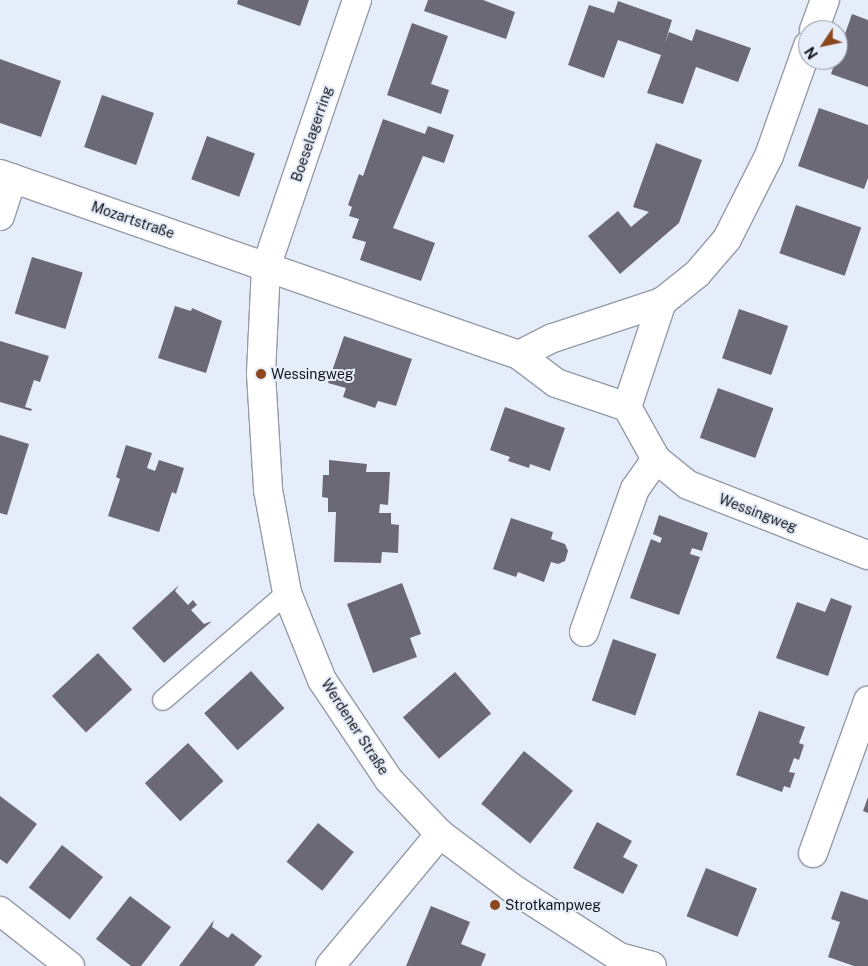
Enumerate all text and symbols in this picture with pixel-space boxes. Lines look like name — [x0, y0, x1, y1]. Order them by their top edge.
north arrow — [798, 20, 848, 70]
text: N — [802, 44, 821, 62]
street label: Boeselagerring — [288, 84, 336, 184]
street label: Mozartstraße — [89, 198, 177, 242]
place label: Wessingweg — [271, 366, 353, 382]
marker: Wessingweg — [255, 368, 267, 380]
street label: Wessingweg — [716, 490, 800, 536]
street label: Werdener Straße — [318, 676, 392, 778]
place label: Strotkampweg — [505, 897, 601, 913]
marker: Strotkampweg — [489, 899, 501, 911]

